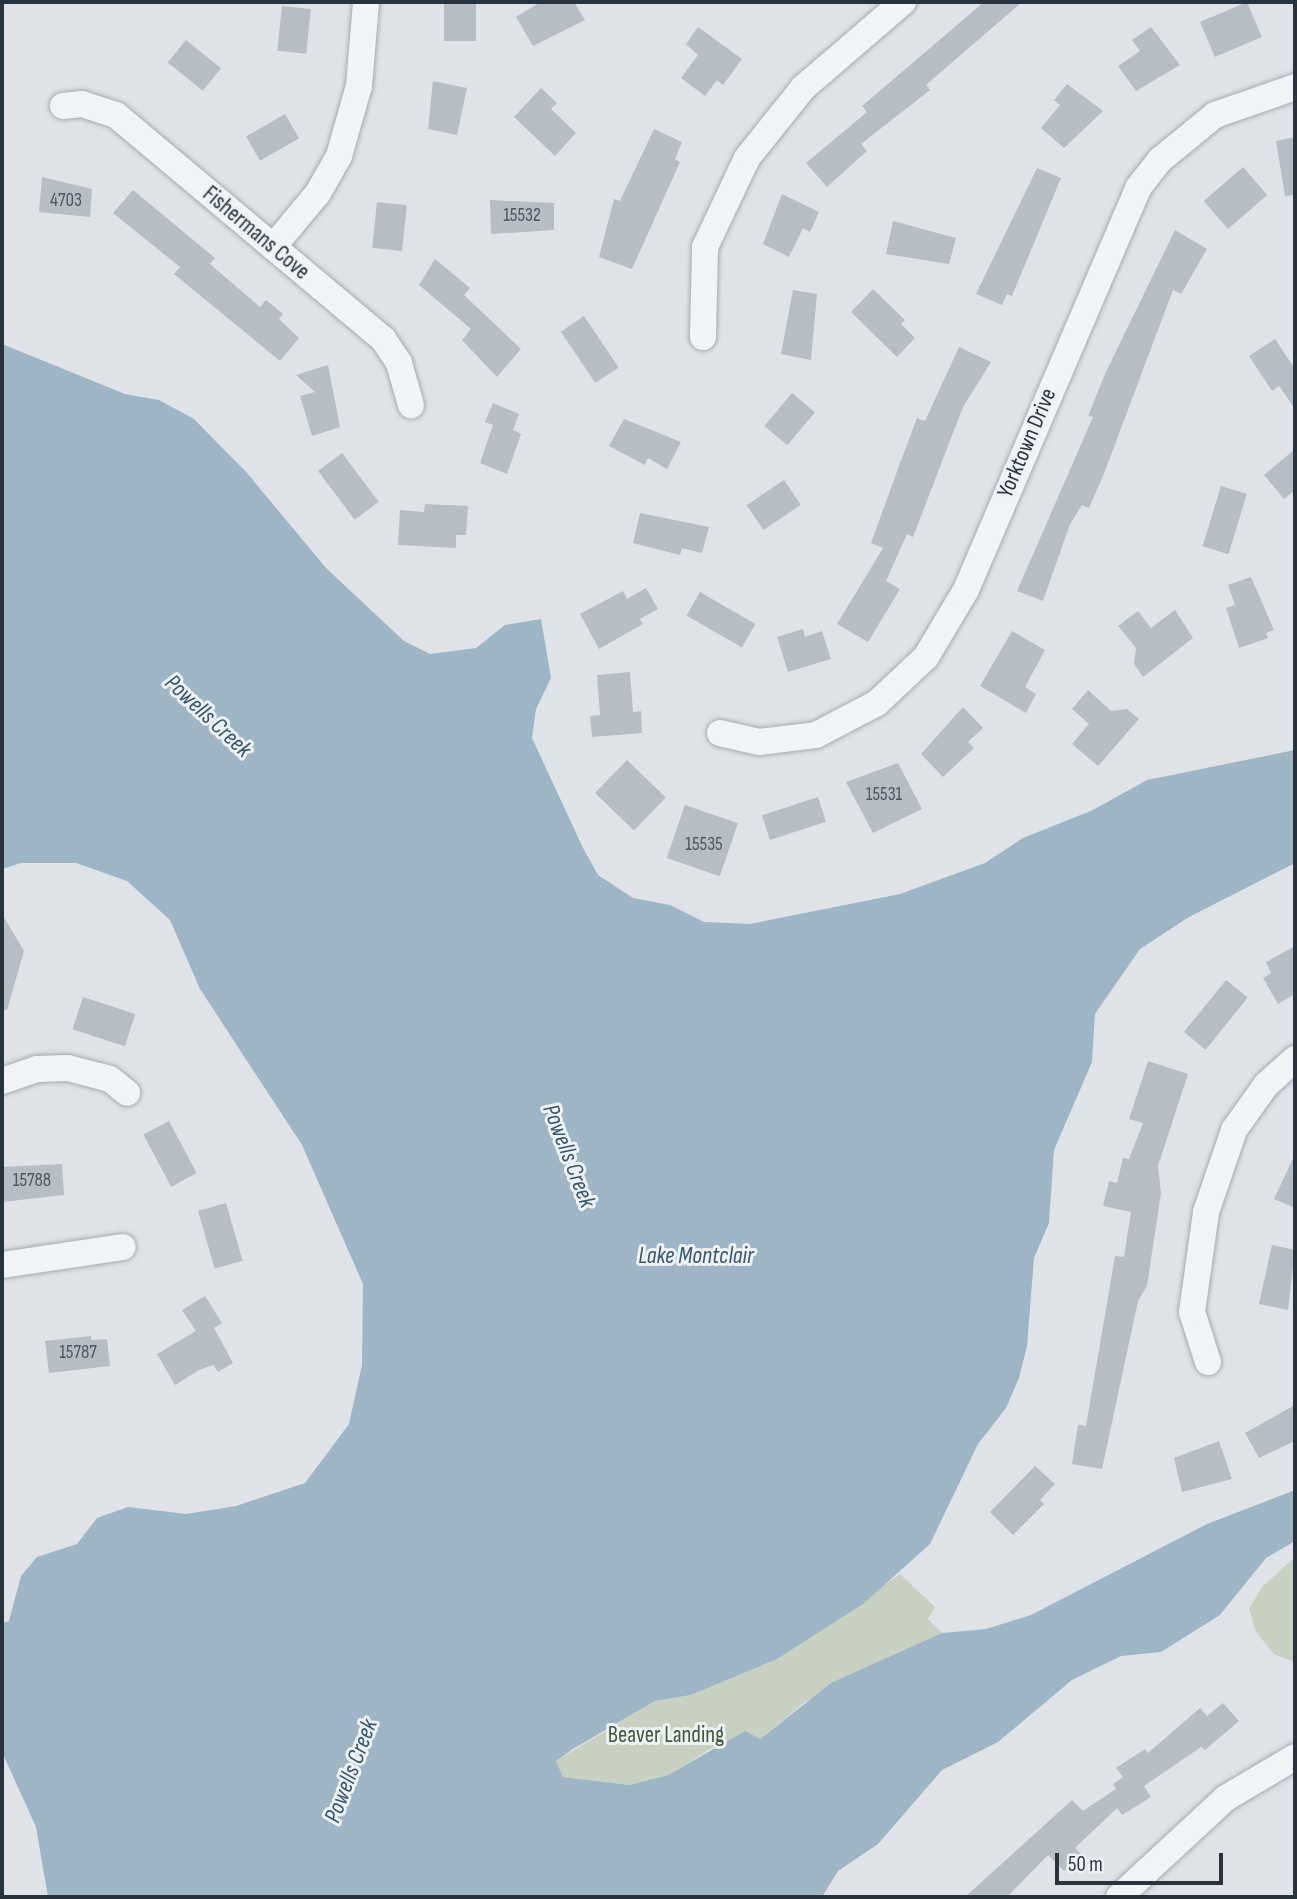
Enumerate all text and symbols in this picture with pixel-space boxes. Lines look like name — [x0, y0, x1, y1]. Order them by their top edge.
street label: Fishermans Cove — [197, 180, 315, 286]
house number: 4703 — [50, 190, 82, 212]
house number: 15532 — [503, 205, 541, 227]
street label: Yorktown Drive — [992, 384, 1062, 502]
water label: Powells Creek — [159, 668, 257, 764]
house number: 15531 — [866, 784, 902, 806]
house number: 15535 — [685, 834, 723, 856]
water label: Powells Creek — [536, 1100, 602, 1212]
house number: 15788 — [13, 1170, 51, 1192]
water label: Lake Montclair — [638, 1242, 754, 1270]
house number: 15787 — [59, 1342, 97, 1364]
water label: Powells Creek — [318, 1715, 384, 1827]
park label: Beaver Landing — [608, 1721, 724, 1749]
scale bar — [1059, 1840, 1227, 1884]
text: 50 m — [1068, 1852, 1103, 1877]

